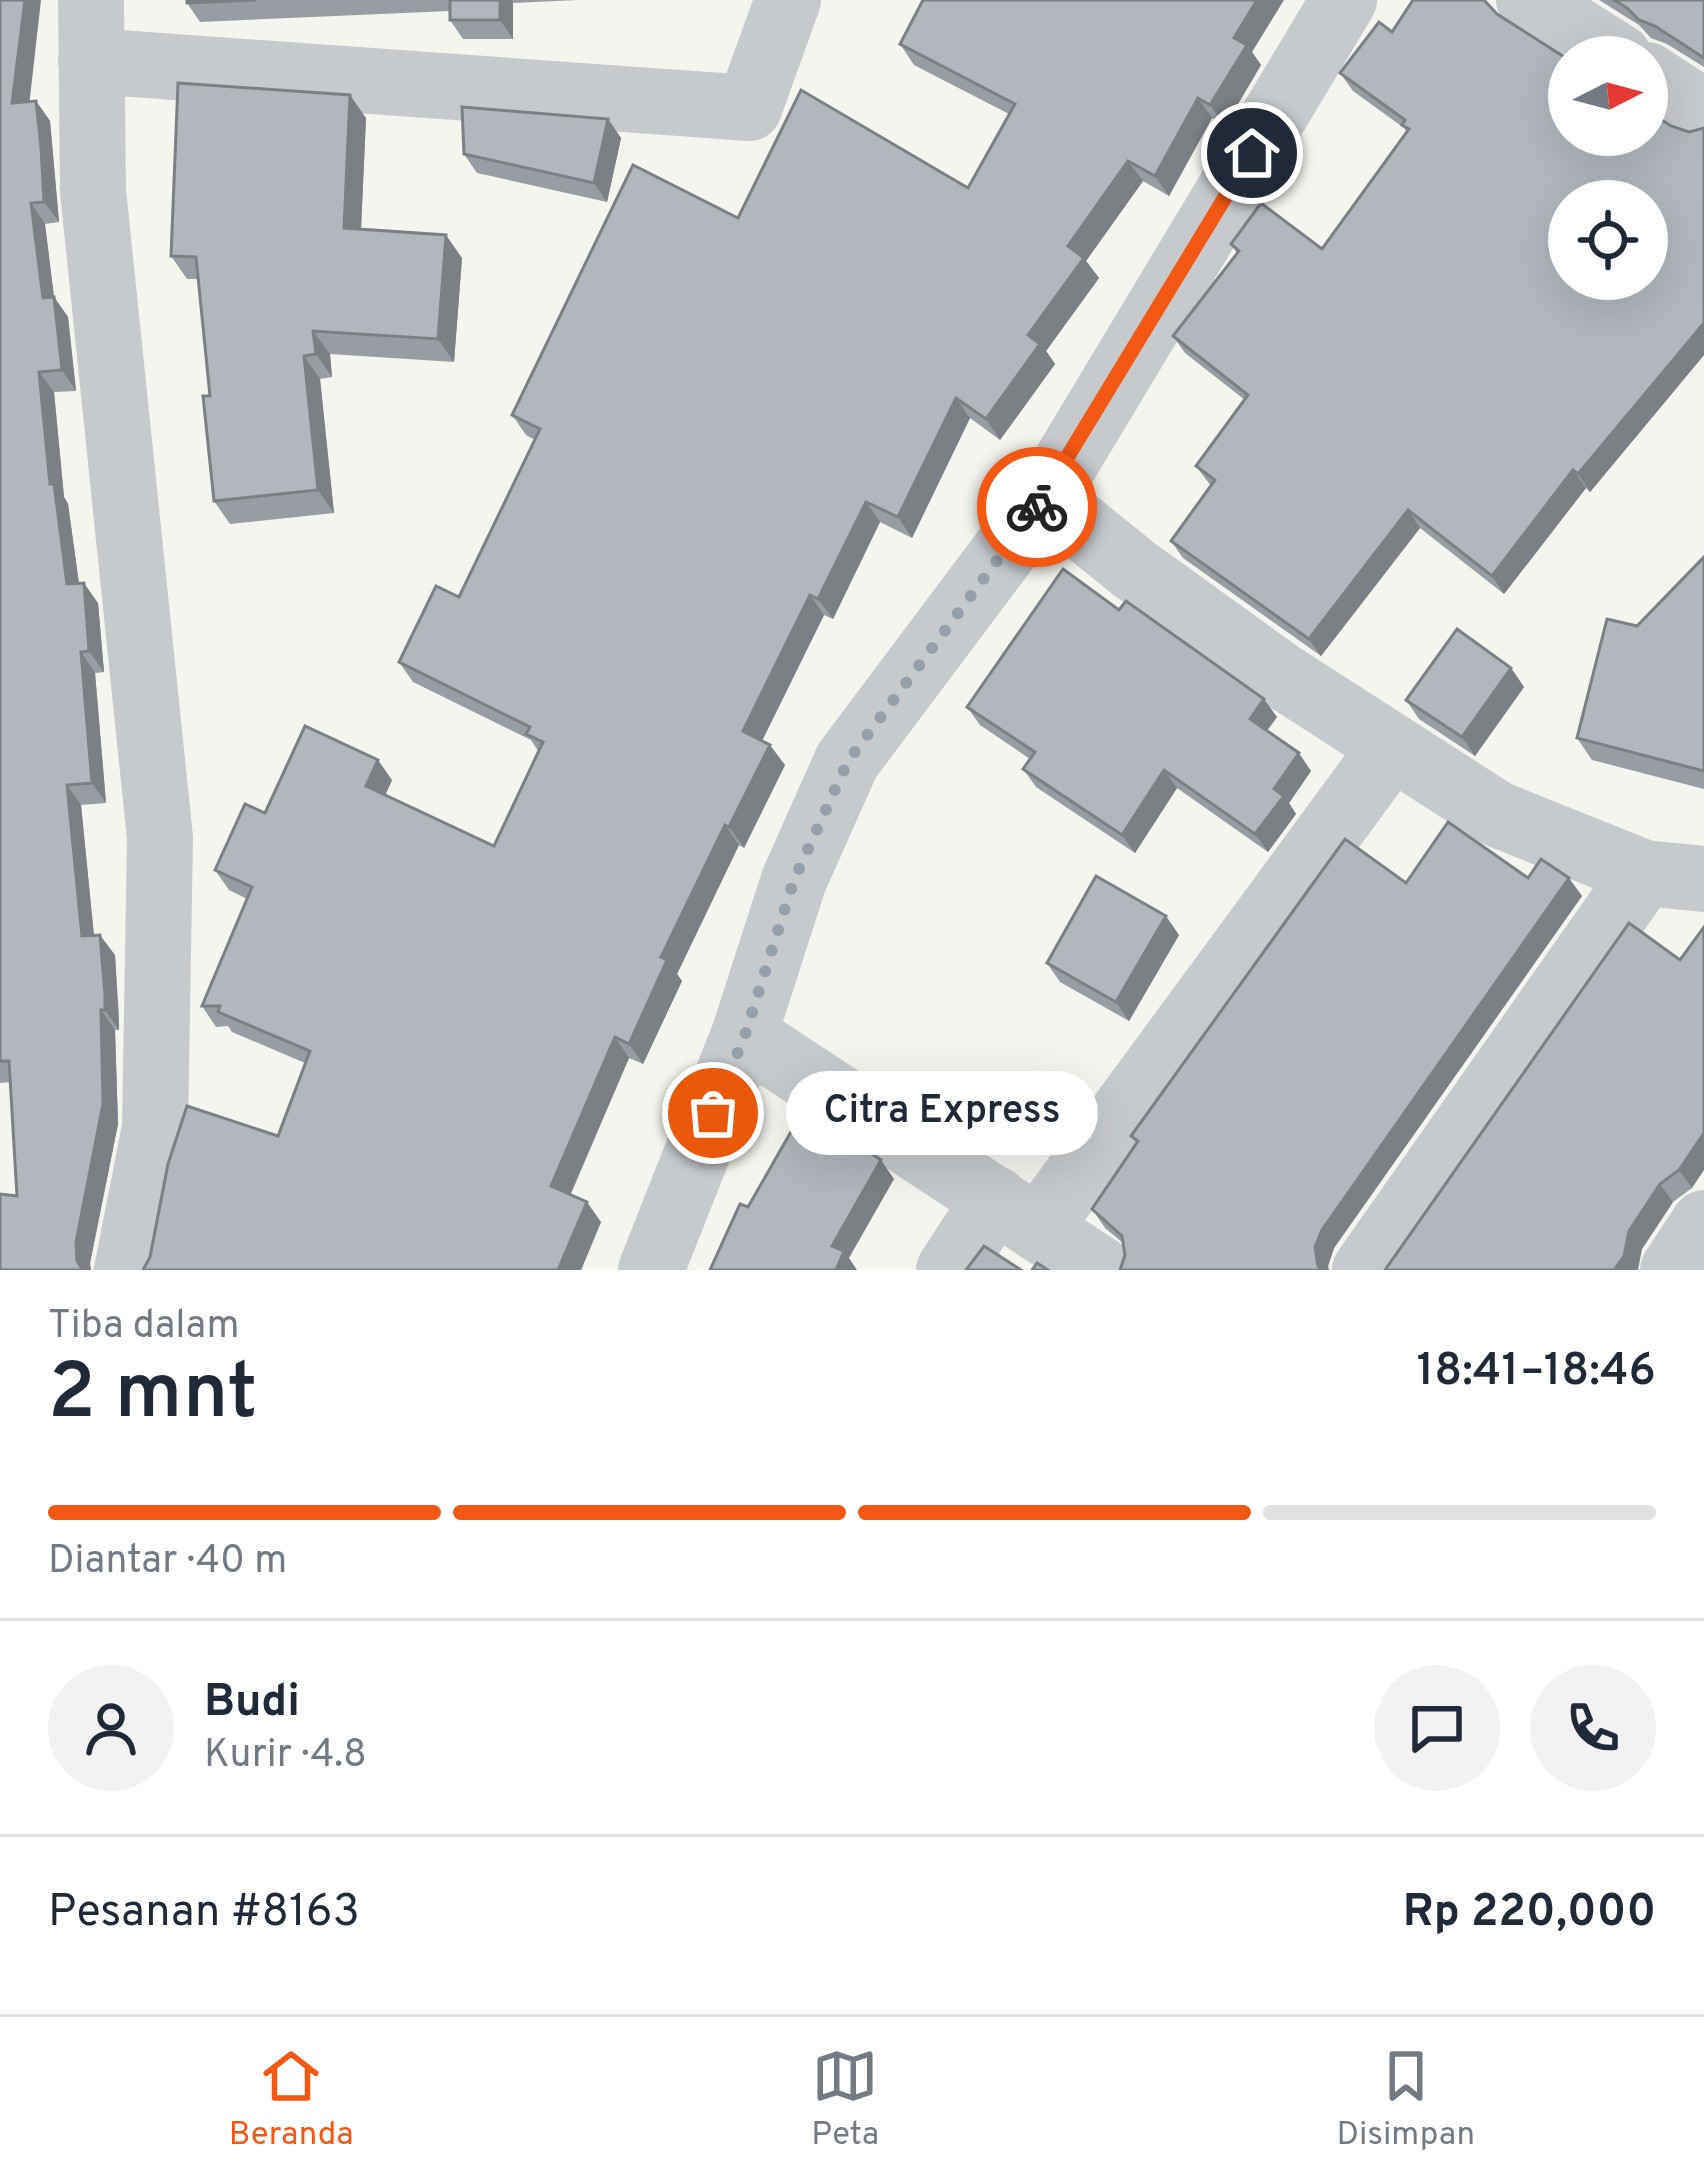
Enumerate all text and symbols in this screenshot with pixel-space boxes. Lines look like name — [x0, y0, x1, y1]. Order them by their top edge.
north arrow — [1548, 36, 1668, 156]
map controls — [1548, 36, 1668, 300]
pin — [1201, 102, 1303, 204]
icon: home — [1219, 120, 1285, 186]
button: locate — [1548, 180, 1668, 300]
courier — [977, 447, 1097, 567]
icon: bike — [1004, 474, 1070, 540]
pin — [662, 1062, 764, 1164]
callout: Citra Express — [785, 1071, 1097, 1155]
icon: bag — [680, 1080, 746, 1146]
text: Citra Express — [823, 1088, 1061, 1137]
text: Tiba dalam — [48, 1303, 240, 1352]
text: 18:41–18:46 — [1417, 1344, 1656, 1401]
text: 2 mnt — [48, 1347, 257, 1446]
text: Diantar · 40 m — [48, 1538, 287, 1587]
button: person — [48, 1665, 174, 1791]
button: chat — [1374, 1665, 1500, 1791]
button: phone — [1530, 1665, 1656, 1791]
text: Budi — [204, 1675, 300, 1732]
text: Kurir · 4.8 — [204, 1732, 367, 1781]
text: Pesanan #8163 — [48, 1885, 360, 1942]
text: Rp 220,000 — [1403, 1885, 1656, 1942]
tab: Beranda — [229, 2043, 354, 2157]
tab: Peta — [811, 2043, 879, 2157]
tab: Disimpan — [1337, 2043, 1475, 2157]

